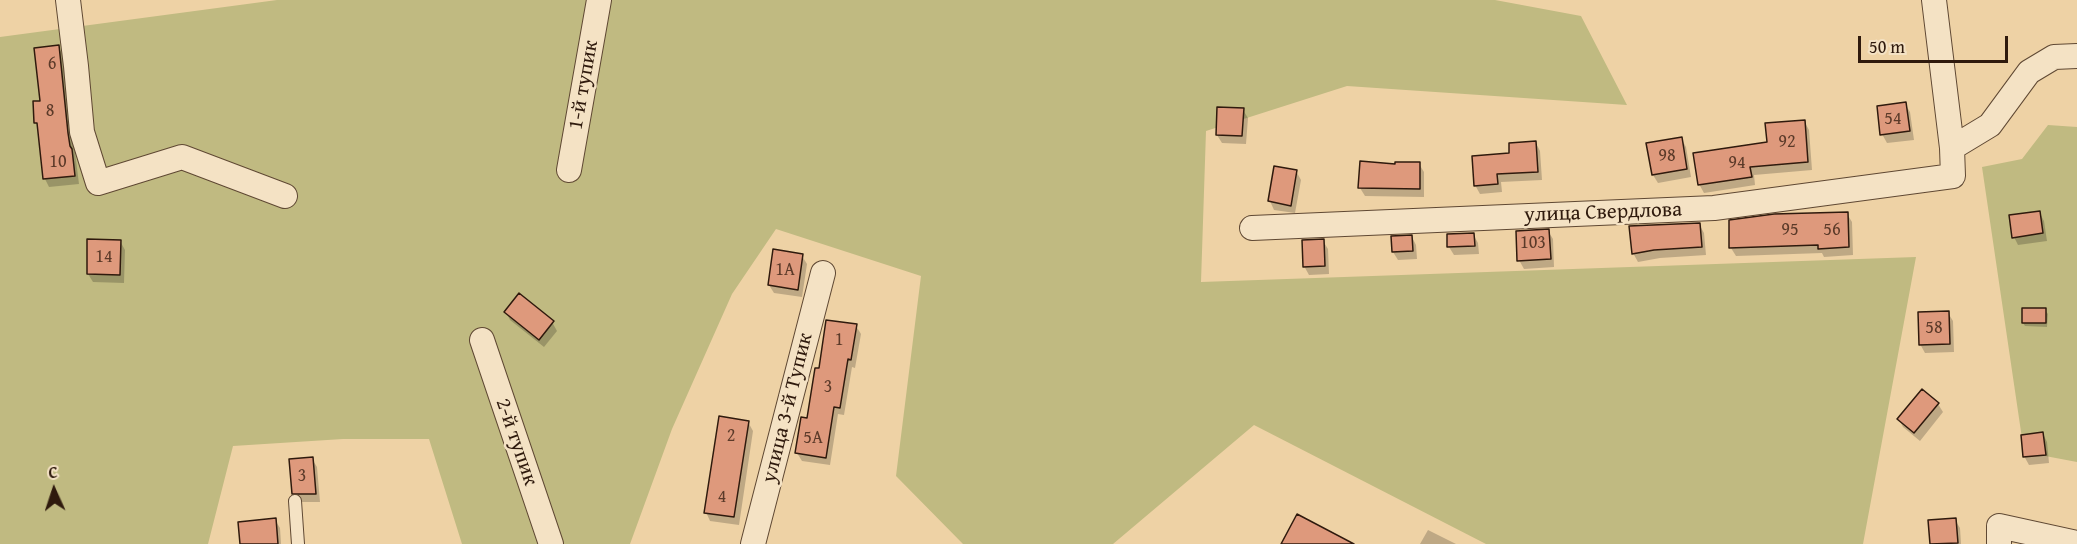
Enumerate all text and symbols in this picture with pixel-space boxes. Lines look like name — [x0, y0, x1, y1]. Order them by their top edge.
scale bar — [1861, 24, 2011, 62]
text: 50 m — [1869, 33, 1905, 60]
street label: 1-й тупик — [564, 38, 604, 132]
house number: 6 — [48, 53, 56, 75]
house number: 8 — [46, 100, 54, 122]
house number: 54 — [1884, 108, 1902, 130]
house number: 92 — [1778, 131, 1796, 153]
house number: 98 — [1658, 145, 1676, 167]
house number: 10 — [49, 151, 67, 173]
house number: 94 — [1728, 152, 1746, 174]
street label: улица Свердлова — [1524, 198, 1682, 228]
house number: 95 — [1781, 219, 1799, 241]
house number: 56 — [1823, 219, 1841, 241]
house number: 103 — [1520, 232, 1546, 254]
house number: 14 — [95, 246, 113, 268]
house number: 1А — [775, 259, 795, 281]
house number: 58 — [1925, 317, 1943, 339]
house number: 1 — [835, 329, 843, 351]
street label: улица 3-й Тупик — [757, 330, 819, 486]
house number: 3 — [824, 376, 832, 398]
street label: 2-й тупик — [489, 395, 543, 489]
house number: 2 — [727, 425, 735, 447]
house number: 5А — [803, 427, 823, 449]
north arrow — [24, 460, 84, 520]
text: С — [48, 460, 58, 484]
house number: 3 — [298, 465, 306, 487]
house number: 4 — [718, 486, 726, 508]

